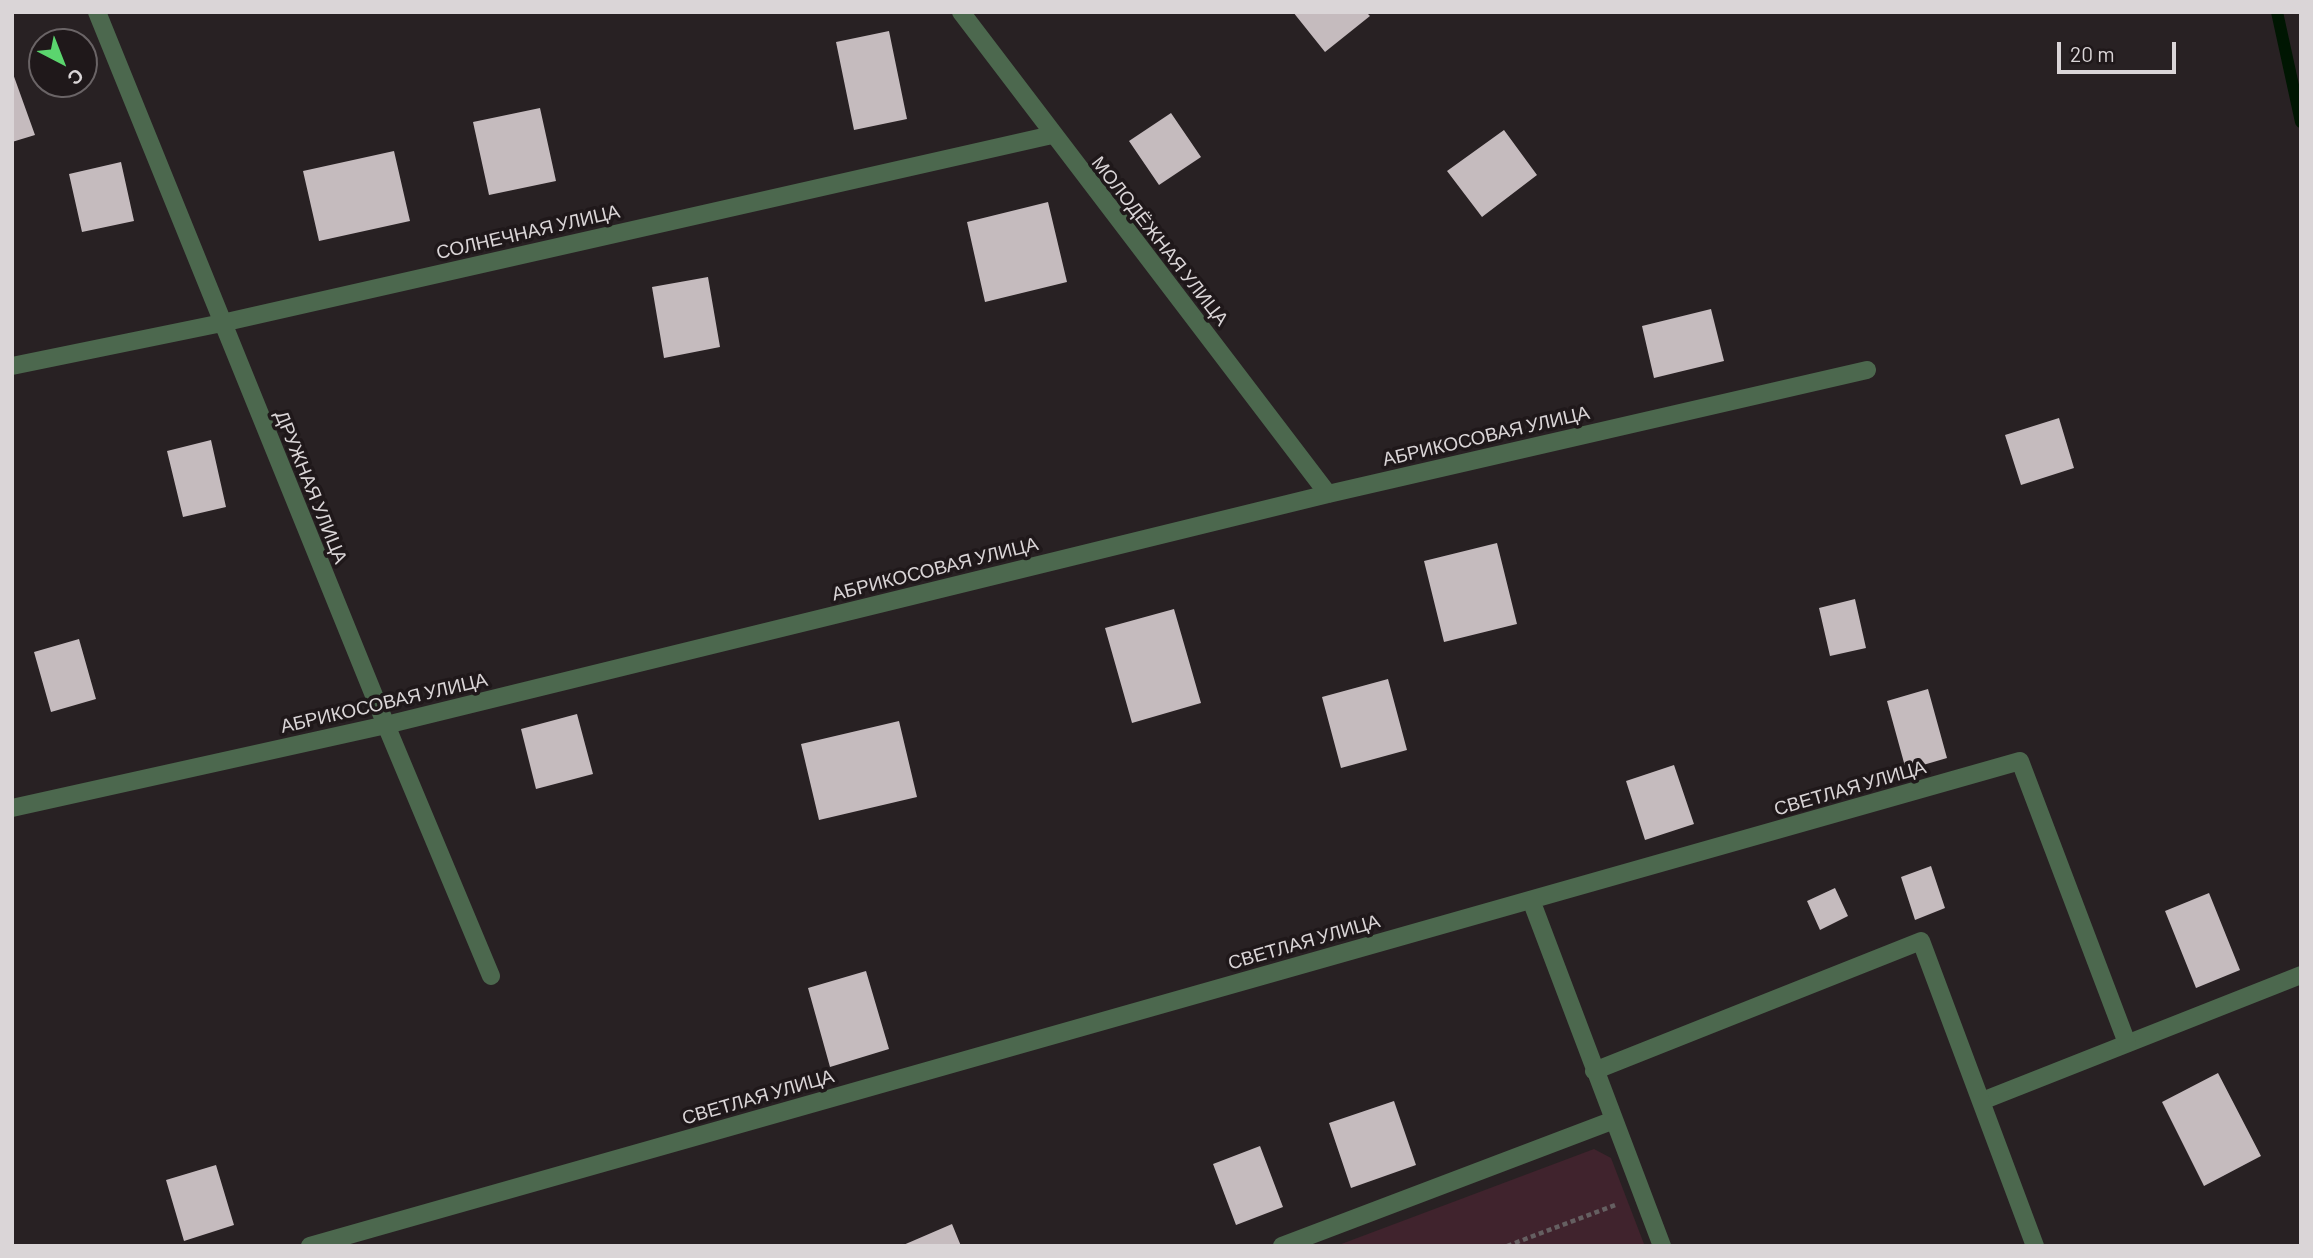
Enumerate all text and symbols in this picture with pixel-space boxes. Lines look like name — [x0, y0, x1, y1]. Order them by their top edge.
north arrow — [28, 28, 98, 98]
scale bar — [2061, 28, 2180, 72]
text: 20 m — [2070, 41, 2115, 66]
text: С — [63, 64, 89, 91]
street label: МОЛОДЁЖНАЯ УЛИЦА — [1087, 152, 1233, 330]
street label: СОЛНЕЧНАЯ УЛИЦА — [434, 200, 622, 264]
street label: АБРИКОСОВАЯ УЛИЦА — [1380, 401, 1592, 471]
street label: ДРУЖНАЯ УЛИЦА — [270, 407, 352, 567]
street label: АБРИКОСОВАЯ УЛИЦА — [830, 532, 1040, 606]
street label: АБРИКОСОВАЯ УЛИЦА — [278, 668, 490, 738]
street label: СВЕТЛАЯ УЛИЦА — [1771, 755, 1929, 821]
street label: СВЕТЛАЯ УЛИЦА — [1225, 909, 1383, 975]
street label: СВЕТЛАЯ УЛИЦА — [679, 1064, 837, 1130]

